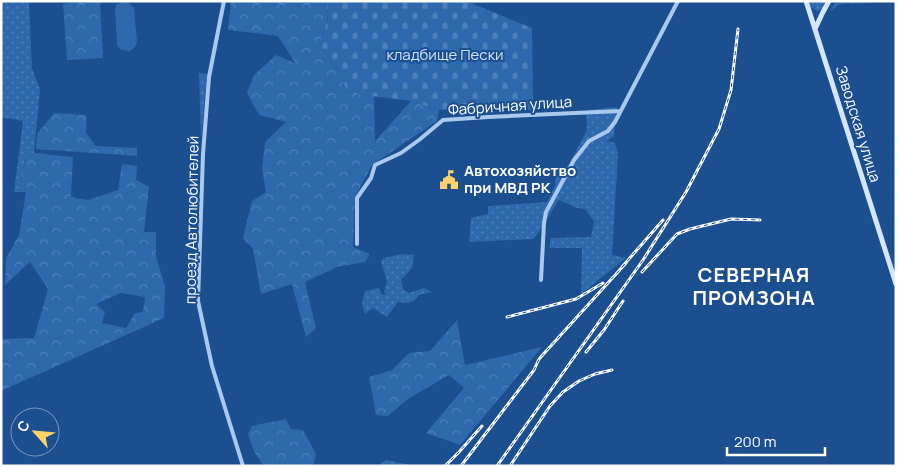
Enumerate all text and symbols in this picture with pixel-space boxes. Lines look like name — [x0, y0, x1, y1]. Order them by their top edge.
park label: кладбище Пески — [386, 44, 504, 65]
street label: Заводская улица — [831, 63, 886, 185]
street label: Фабричная улица — [447, 91, 573, 120]
street label: проезд Автолюбителей — [180, 136, 203, 304]
place label: Автохозяйство при МВД РК — [464, 160, 576, 198]
public building icon: Автохозяйство при МВД РК — [438, 169, 460, 191]
district label: СЕВЕРНАЯ ПРОМЗОНА — [692, 261, 816, 311]
north arrow — [10, 407, 60, 457]
text: С — [12, 417, 34, 435]
scale bar — [727, 424, 824, 456]
text: 200 m — [734, 431, 777, 452]

